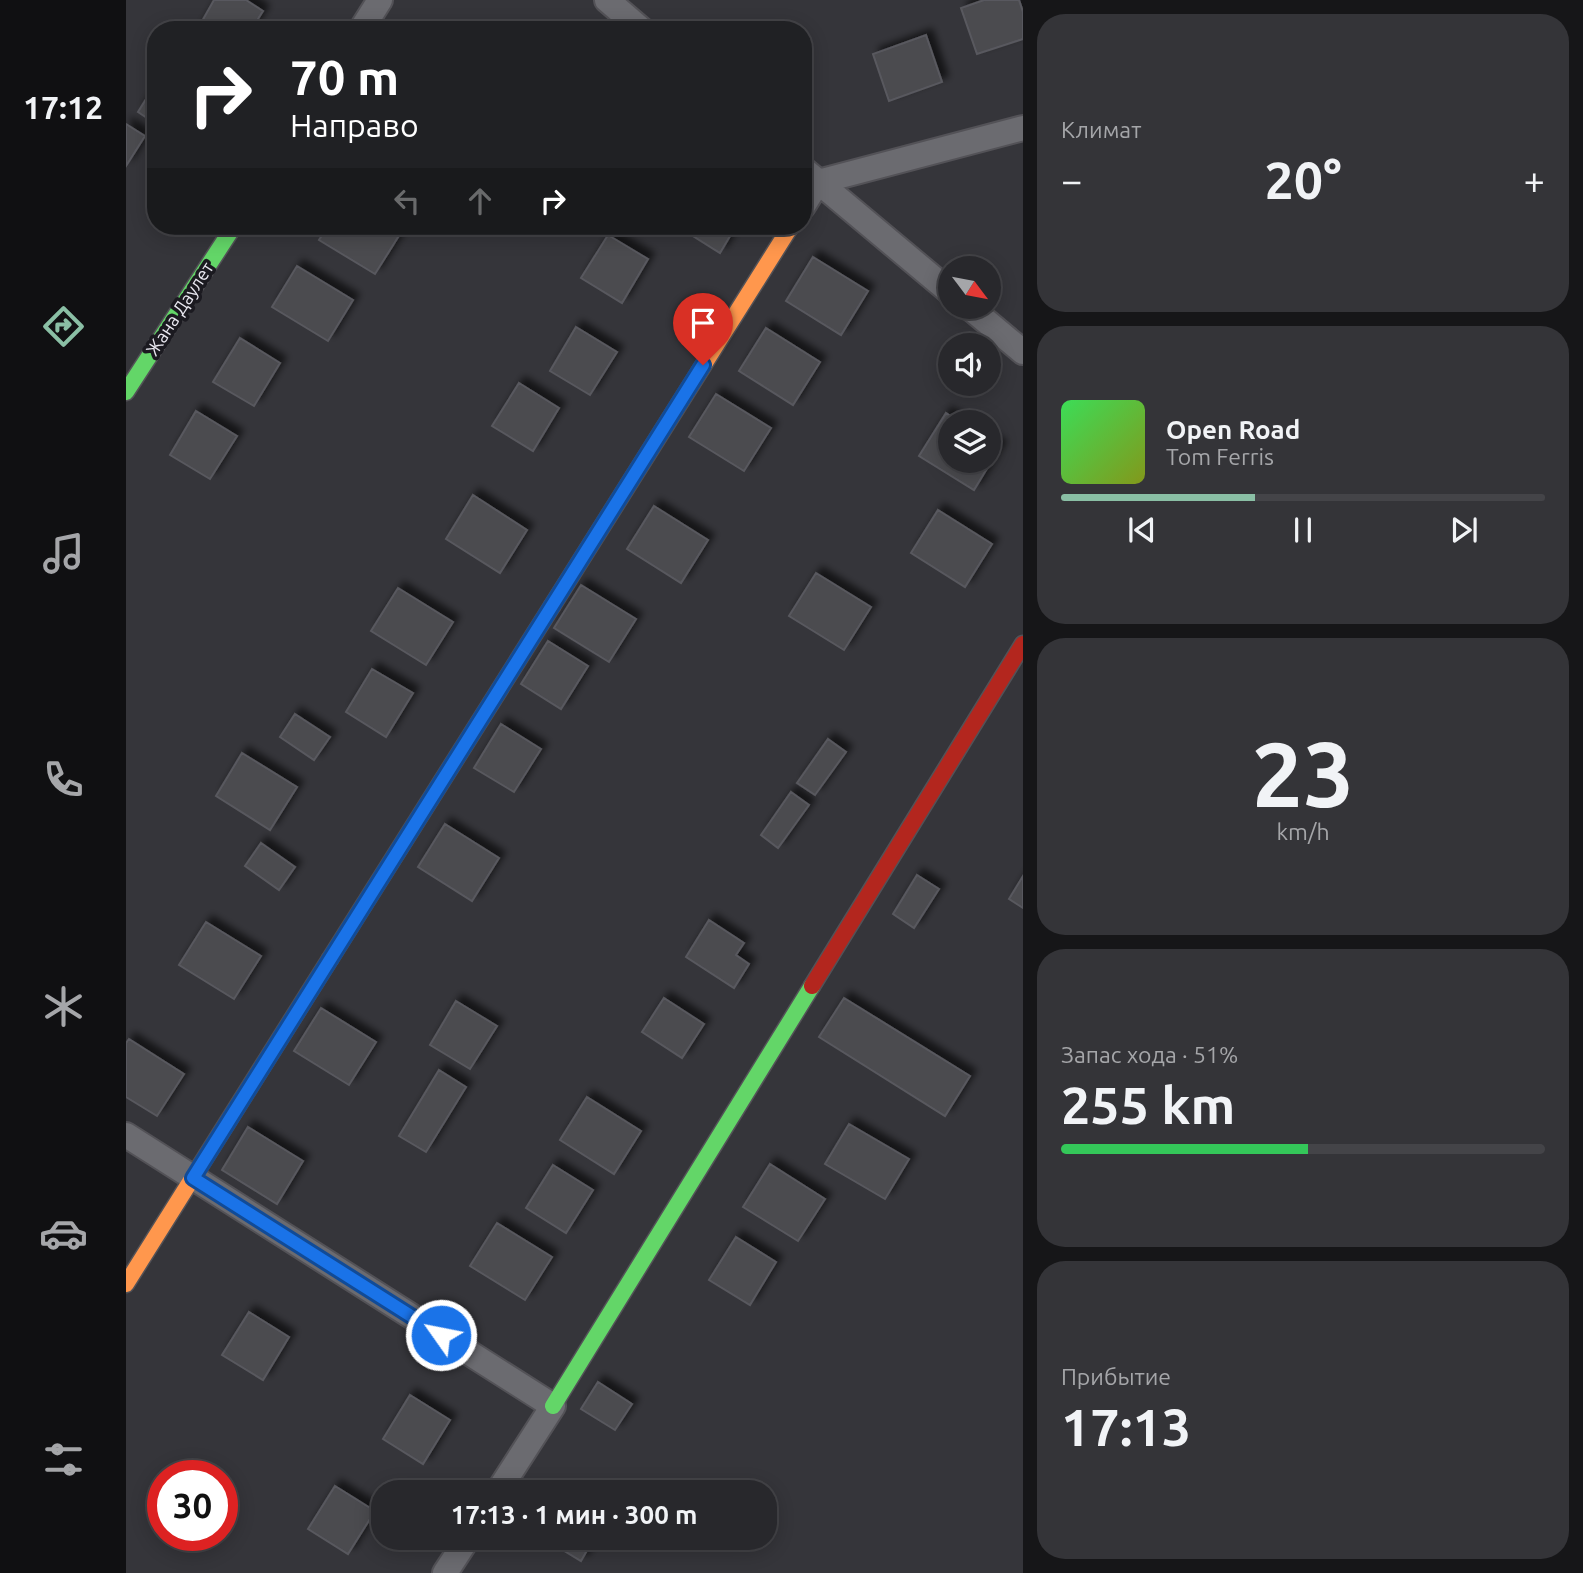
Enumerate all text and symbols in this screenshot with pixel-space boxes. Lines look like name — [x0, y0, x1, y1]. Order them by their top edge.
icon: right — [175, 49, 266, 140]
text: 70 m — [290, 49, 399, 104]
text: 17:12 — [23, 89, 103, 125]
text: Направо — [290, 107, 419, 143]
text: Климат — [1061, 117, 1141, 142]
text: 20° — [1264, 151, 1342, 209]
text: − — [1061, 159, 1082, 201]
text: + — [1524, 159, 1545, 201]
icon: left — [388, 182, 426, 220]
icon: ahead — [461, 182, 499, 220]
icon: right — [534, 182, 572, 220]
north arrow — [938, 256, 1001, 318]
map controls — [938, 256, 1001, 473]
street label: Жана Даулет — [142, 258, 217, 359]
pin — [673, 293, 733, 365]
icon: directions — [39, 302, 88, 351]
icon: arrive — [684, 304, 722, 342]
button: sound — [938, 333, 1001, 396]
button: layers — [938, 410, 1001, 473]
text: Open Road — [1166, 415, 1300, 444]
text: Tom Ferris — [1166, 444, 1274, 469]
icon: previous — [1123, 511, 1161, 549]
icon: pause — [1284, 511, 1322, 549]
icon: next — [1445, 511, 1483, 549]
icon: music — [39, 529, 88, 578]
text: 23 — [1252, 722, 1354, 824]
icon: phone — [39, 755, 88, 804]
text: km/h — [1276, 819, 1330, 844]
icon: climate — [39, 982, 88, 1031]
text: Запас хода · 51% — [1061, 1042, 1238, 1067]
text: 255 km — [1061, 1076, 1235, 1134]
icon: car — [39, 1209, 88, 1258]
position arrow — [404, 1298, 478, 1372]
text: Прибытие — [1061, 1364, 1171, 1389]
text: 17:13 — [1061, 1398, 1191, 1456]
icon: filters — [39, 1435, 88, 1484]
speed limit sign: 30 — [147, 1460, 238, 1551]
text: 17:13 · 1 мин · 300 m — [451, 1500, 697, 1529]

